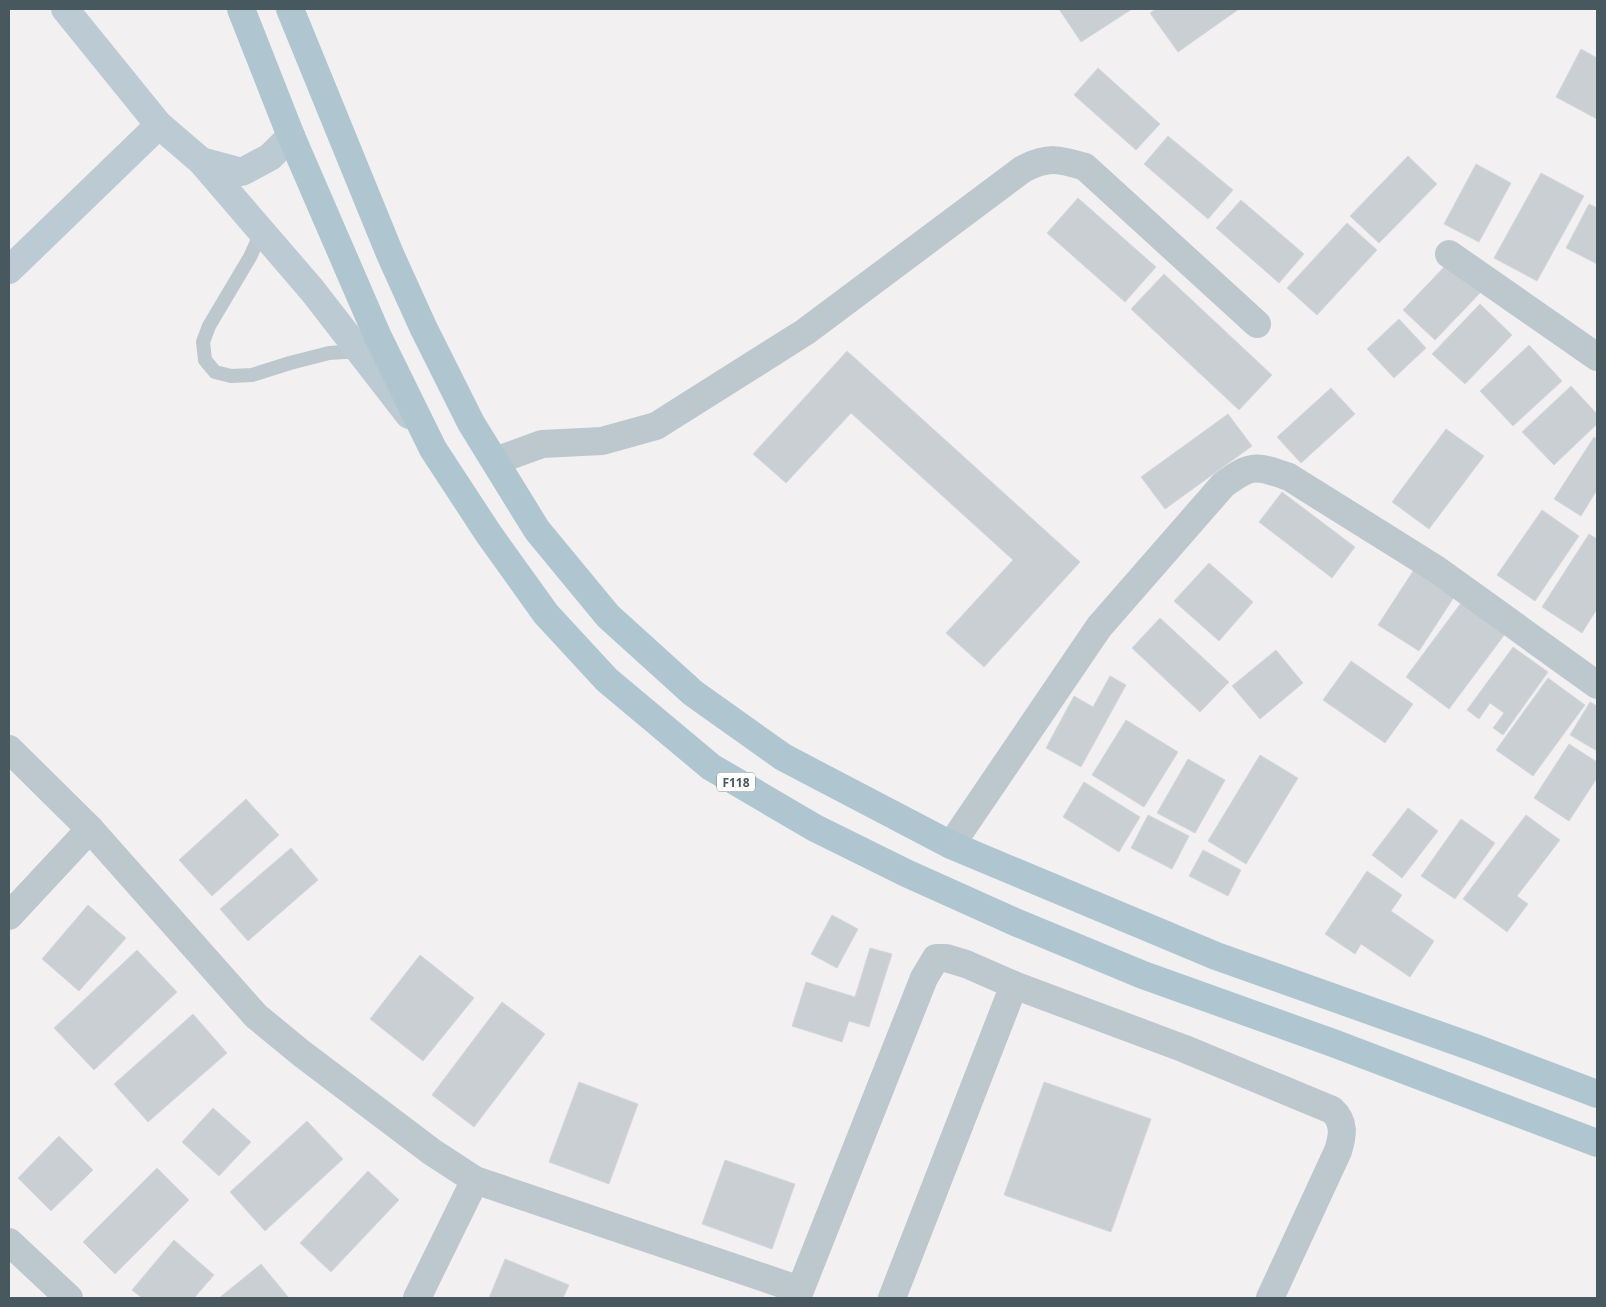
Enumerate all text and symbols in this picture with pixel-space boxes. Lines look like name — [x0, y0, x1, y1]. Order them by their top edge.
road number: F118 — [717, 772, 755, 792]

